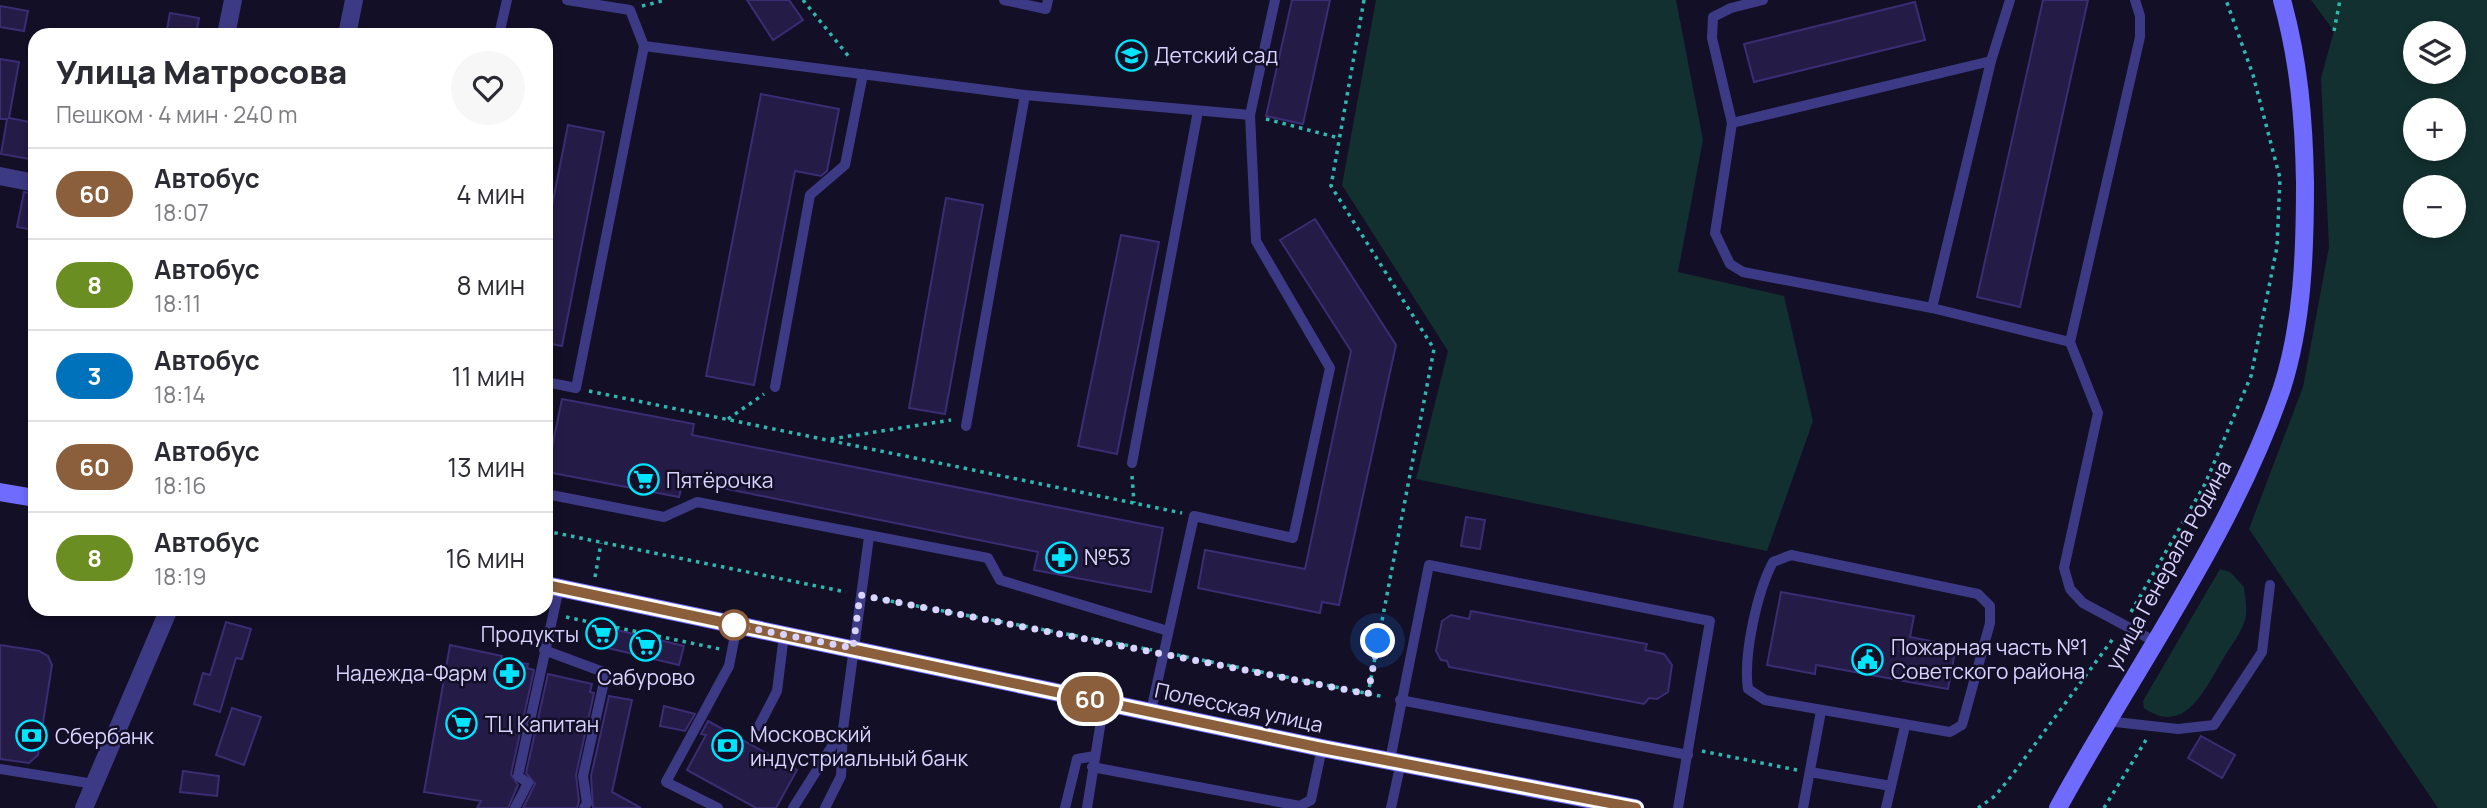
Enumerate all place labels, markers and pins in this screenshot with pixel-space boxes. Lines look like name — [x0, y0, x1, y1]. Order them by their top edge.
school or university icon: Детский сад — [1114, 38, 1148, 72]
place label: Детский сад — [1154, 41, 1278, 69]
supermarket icon: Пятёрочка — [626, 463, 660, 497]
place label: Пятёрочка — [666, 466, 773, 494]
pharmacy icon: №53 — [1044, 540, 1078, 574]
place label: №53 — [1084, 543, 1131, 571]
unlabelled marker — [719, 610, 749, 640]
supermarket icon: Продукты — [585, 617, 619, 651]
place label: Продукты — [481, 620, 579, 648]
supermarket icon: Сабурово — [629, 628, 663, 662]
place label: Пожарная часть №1 Советского района — [1891, 633, 2088, 685]
public building icon: Пожарная часть №1 Советского района — [1851, 642, 1885, 676]
pharmacy icon: Надежда-Фарм — [493, 656, 527, 690]
place label: Надежда-Фарм — [336, 659, 487, 687]
place label: Сабурово — [597, 663, 695, 691]
supermarket icon: ТЦ Капитан — [445, 707, 479, 741]
place label: ТЦ Капитан — [485, 710, 599, 738]
bank icon: Сбербанк — [15, 719, 49, 753]
place label: Московский индустриальный банк — [750, 720, 969, 772]
place label: Сбербанк — [55, 722, 154, 750]
bank icon: Московский индустриальный банк — [710, 729, 744, 763]

